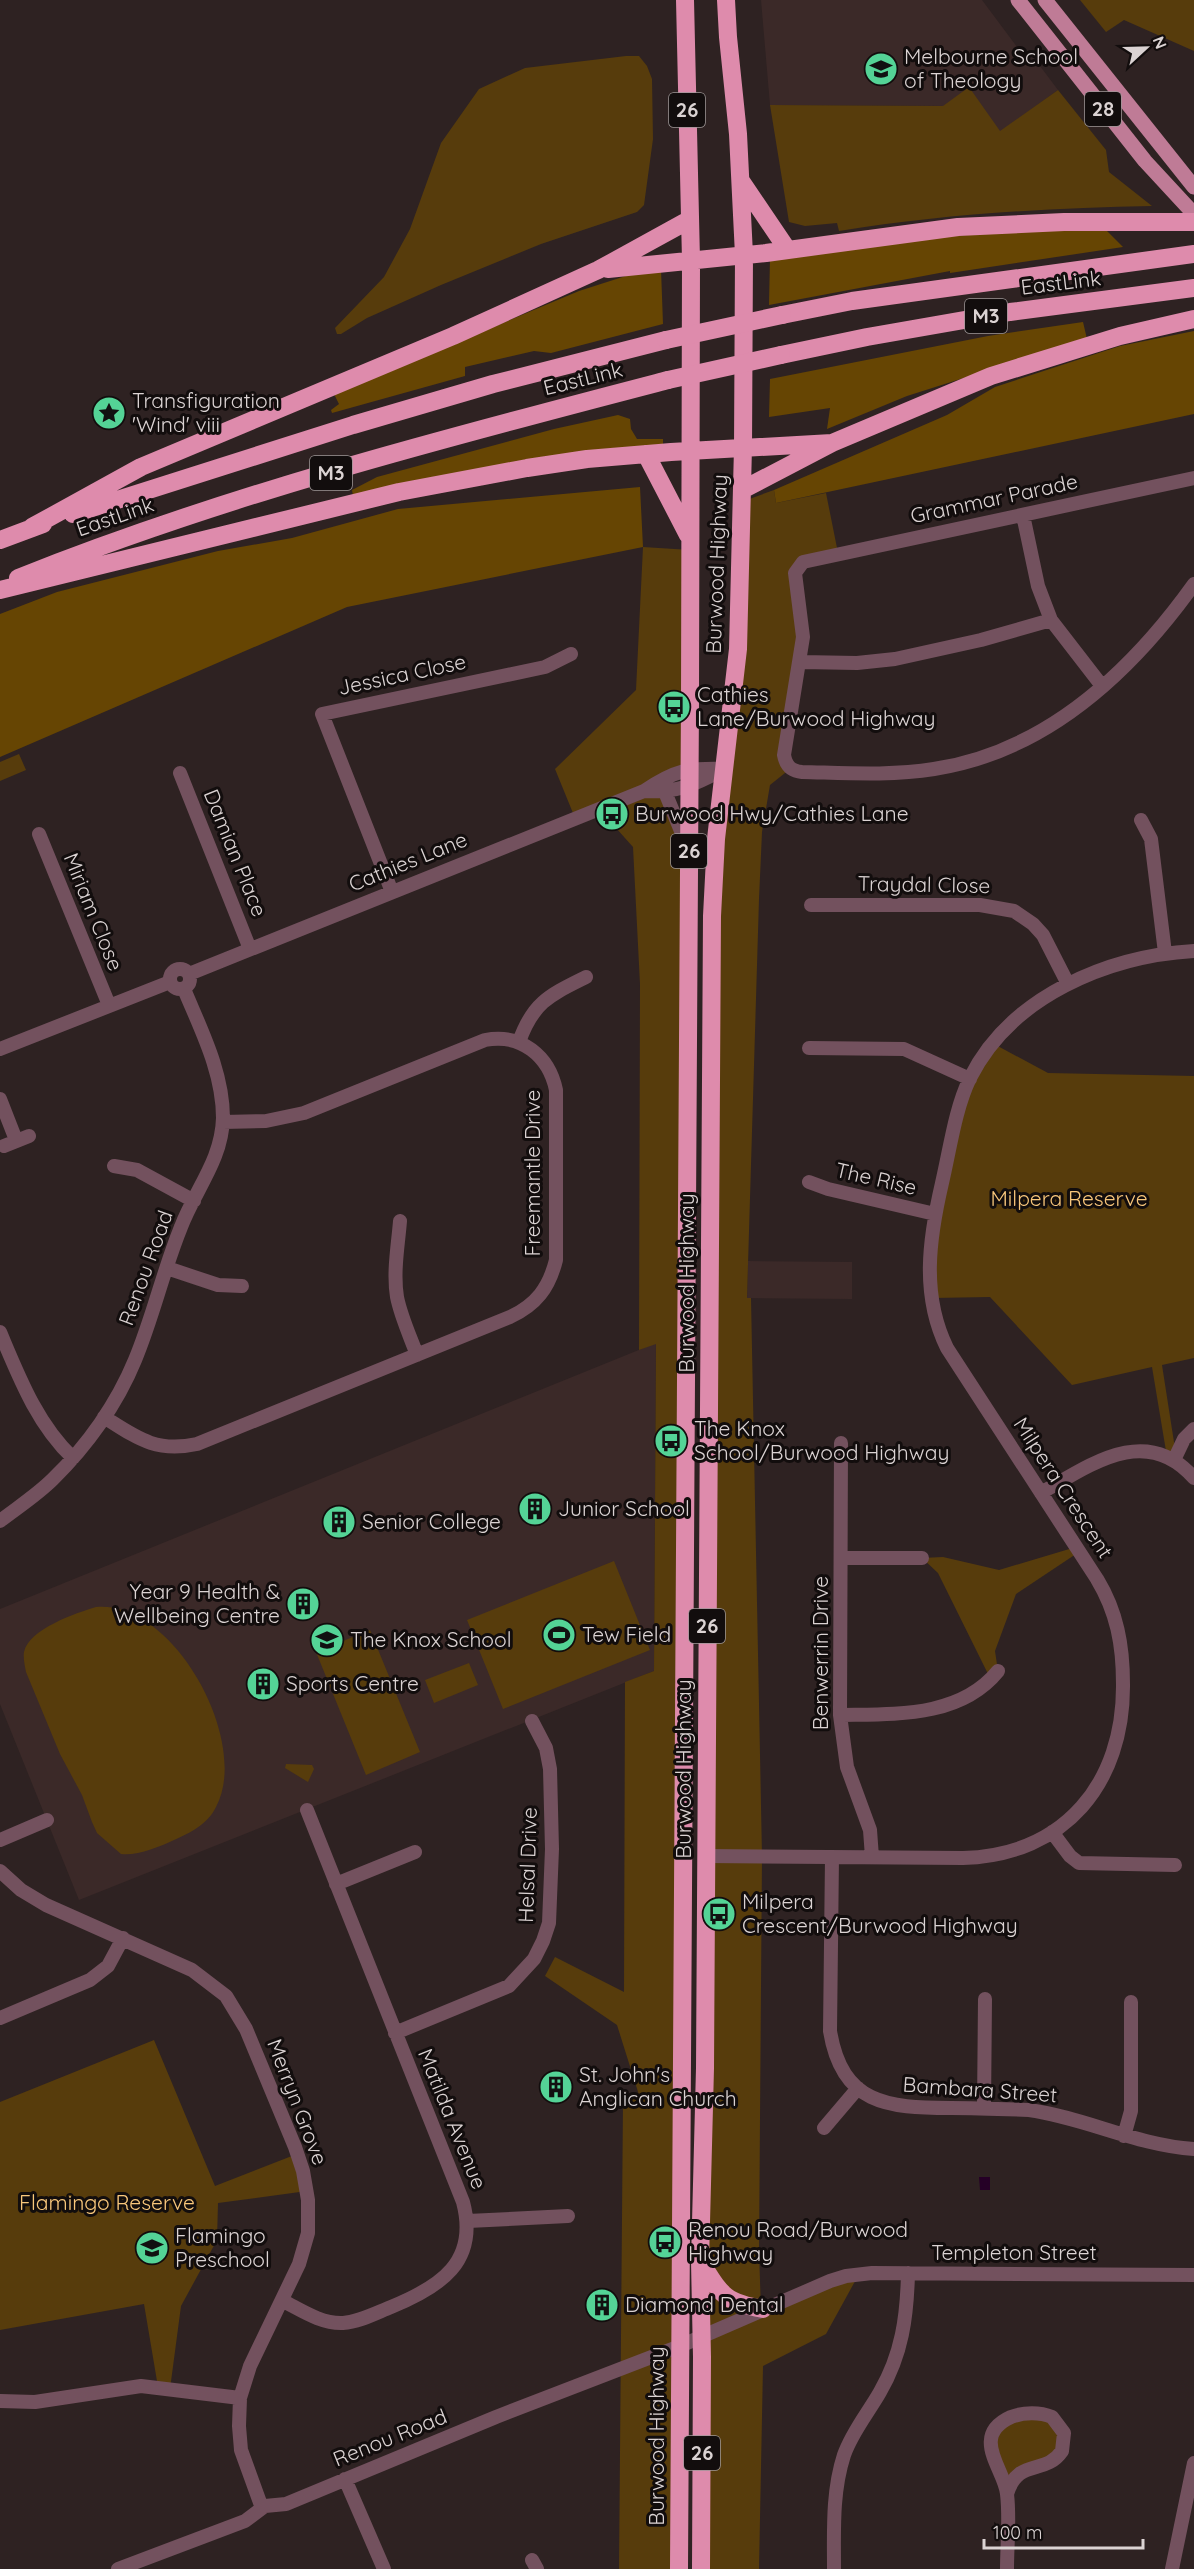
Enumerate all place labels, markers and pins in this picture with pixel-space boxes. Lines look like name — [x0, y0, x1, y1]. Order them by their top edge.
place label: Melbourne School of Theology — [904, 43, 1078, 93]
school or university icon: Melbourne School of Theology — [863, 51, 899, 87]
place label: Transfiguration 'Wind' viii — [132, 387, 280, 437]
place icon: Transfiguration 'Wind' viii — [91, 395, 127, 431]
place label: Cathies Lane/Burwood Highway — [697, 681, 935, 731]
bus stop icon: Cathies Lane/Burwood Highway — [656, 689, 692, 725]
bus stop icon: Burwood Hwy/Cathies Lane — [594, 796, 630, 832]
place label: Burwood Hwy/Cathies Lane — [635, 800, 909, 826]
place label: The Knox School/Burwood Highway — [694, 1415, 949, 1465]
bus stop icon: The Knox School/Burwood Highway — [653, 1423, 689, 1459]
building icon: Junior School — [517, 1491, 553, 1527]
place label: Junior School — [558, 1495, 690, 1521]
building icon: Senior College — [321, 1504, 357, 1540]
place label: Senior College — [362, 1508, 501, 1534]
place label: Year 9 Health & Wellbeing Centre — [114, 1578, 280, 1628]
building icon: Year 9 Health & Wellbeing Centre — [285, 1586, 321, 1622]
sports icon: Tew Field — [541, 1617, 577, 1653]
place label: Tew Field — [582, 1621, 671, 1647]
school or university icon: The Knox School — [309, 1622, 345, 1658]
place label: The Knox School — [350, 1626, 512, 1652]
building icon: Sports Centre — [245, 1666, 281, 1702]
place label: Sports Centre — [286, 1670, 419, 1696]
place label: Milpera Crescent/Burwood Highway — [742, 1888, 1018, 1938]
bus stop icon: Milpera Crescent/Burwood Highway — [701, 1896, 737, 1932]
place label: St. John's Anglican Church — [579, 2061, 737, 2111]
building icon: St. John's Anglican Church — [538, 2069, 574, 2105]
place label: Renou Road/Burwood Highway — [688, 2216, 908, 2266]
place label: Flamingo Preschool — [175, 2222, 270, 2272]
bus stop icon: Renou Road/Burwood Highway — [647, 2224, 683, 2260]
school or university icon: Flamingo Preschool — [134, 2230, 170, 2266]
building icon: Diamond Dental — [584, 2287, 620, 2323]
place label: Diamond Dental — [625, 2291, 784, 2317]

